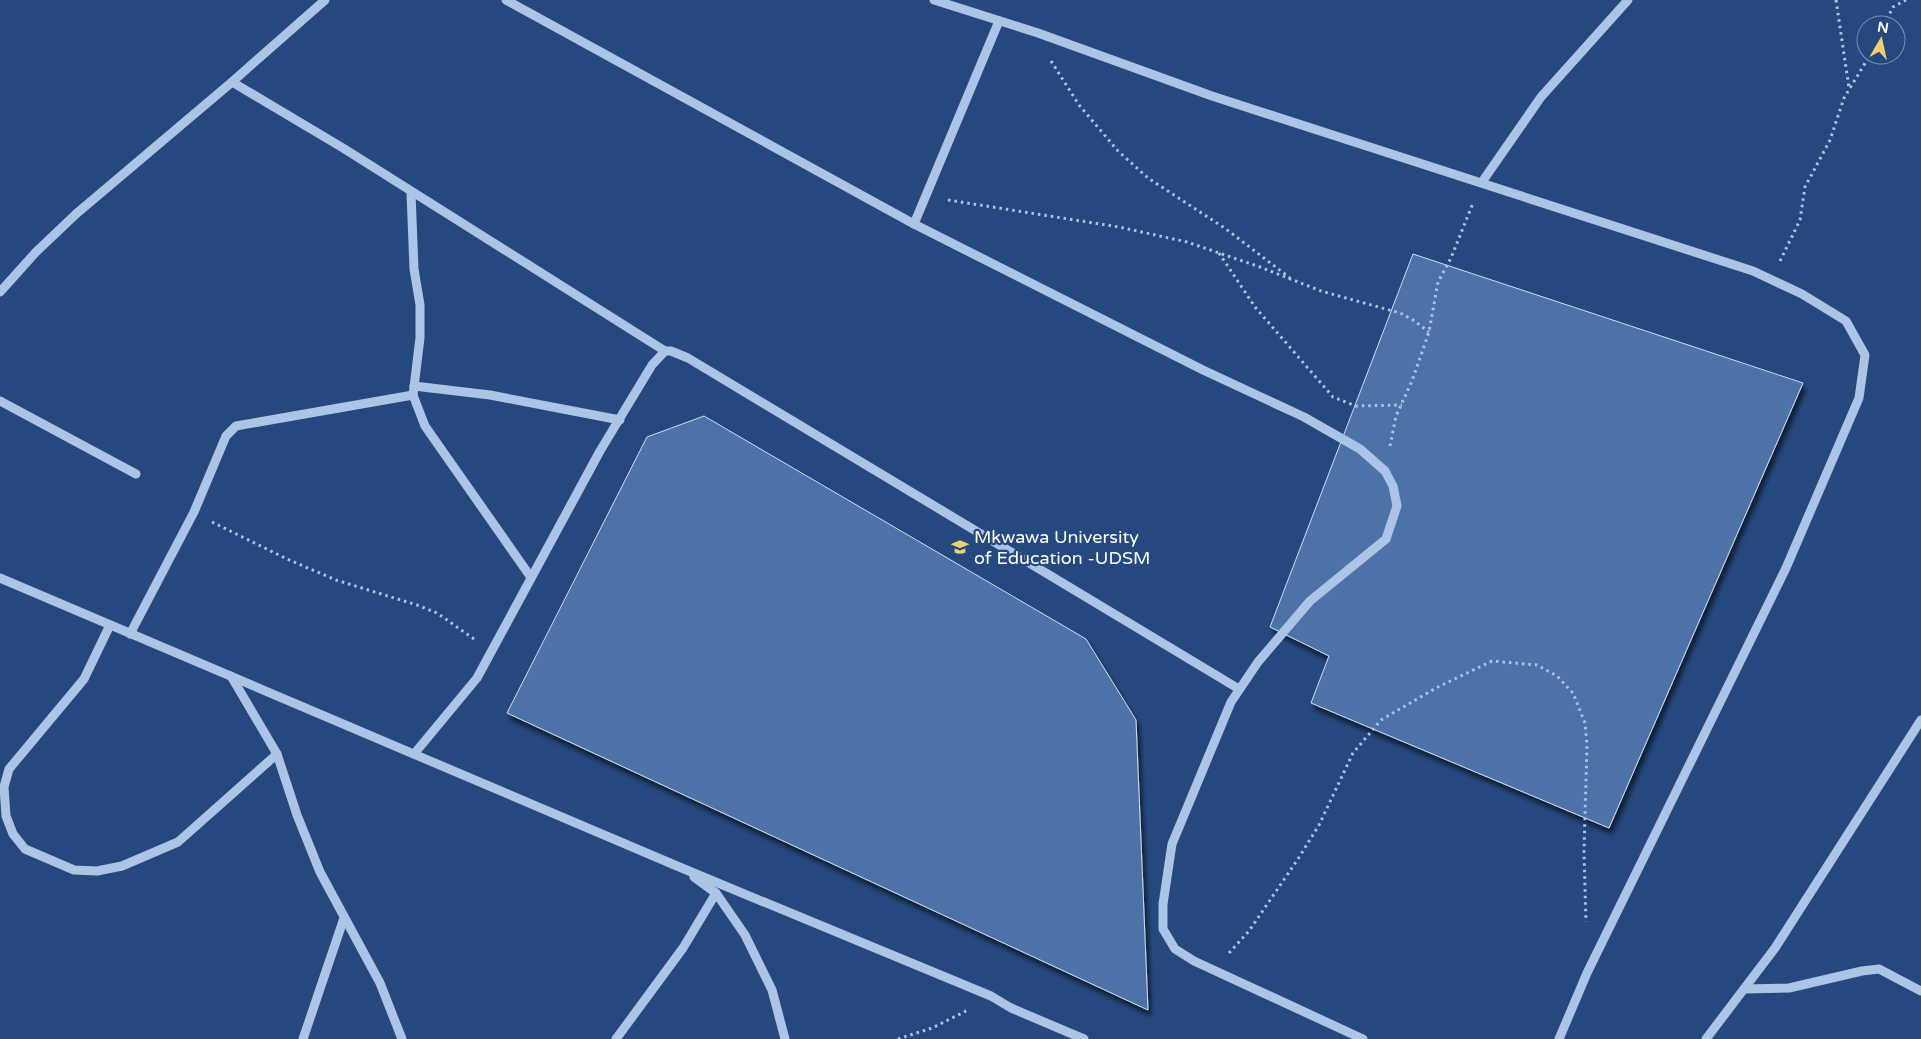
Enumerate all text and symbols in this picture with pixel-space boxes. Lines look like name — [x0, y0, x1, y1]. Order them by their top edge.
north arrow — [1856, 15, 1906, 65]
text: N — [1876, 18, 1890, 37]
place label: Mkwawa University of Education -UDSM — [974, 526, 1150, 569]
school or university icon: Mkwawa University of Education -UDSM — [950, 537, 970, 557]

